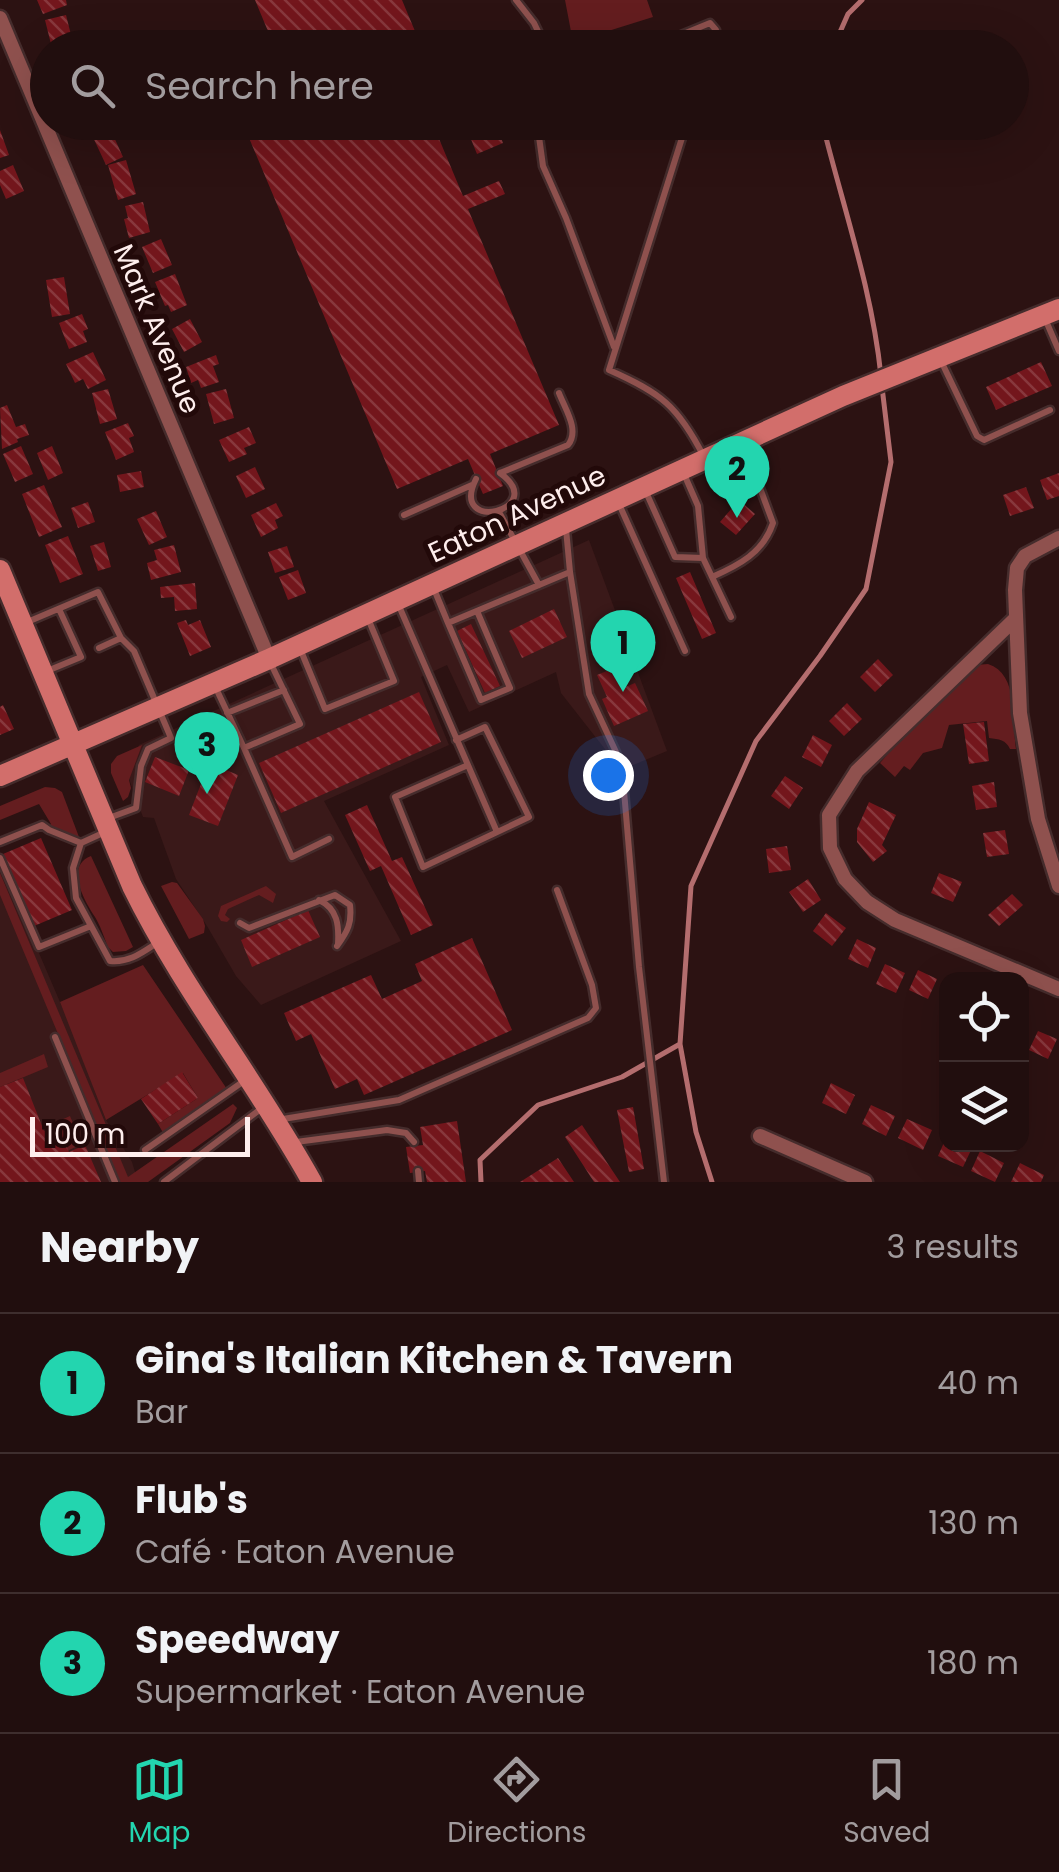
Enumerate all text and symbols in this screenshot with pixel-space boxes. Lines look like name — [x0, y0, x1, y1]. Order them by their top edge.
search box — [30, 30, 1029, 140]
icon: search — [65, 58, 120, 113]
text: Search here — [145, 59, 374, 112]
street label: Mark Avenue — [104, 238, 210, 420]
pin: 2 — [704, 436, 770, 518]
street label: Eaton Avenue — [422, 456, 612, 572]
pin: 1 — [590, 610, 656, 692]
pin: 3 — [174, 712, 240, 794]
your location — [583, 750, 634, 801]
map controls — [939, 972, 1029, 1152]
button: locate — [939, 972, 1029, 1062]
button: layers — [939, 1062, 1029, 1152]
scale bar — [30, 1112, 250, 1156]
text: 100 m — [45, 1115, 125, 1154]
text: Nearby — [40, 1218, 199, 1277]
text: 3 results — [886, 1224, 1019, 1269]
text: Gina's Italian Kitchen & Tavern — [135, 1333, 733, 1386]
text: 1 — [66, 1360, 79, 1405]
text: 40 m — [937, 1360, 1019, 1405]
text: Bar — [135, 1389, 188, 1434]
text: Flub's — [135, 1473, 248, 1526]
text: 2 — [63, 1500, 82, 1545]
text: 130 m — [928, 1500, 1019, 1545]
text: Café · Eaton Avenue — [135, 1529, 455, 1574]
text: Speedway — [135, 1613, 340, 1666]
text: 3 — [63, 1640, 82, 1685]
text: 180 m — [927, 1640, 1019, 1685]
text: Supermarket · Eaton Avenue — [135, 1669, 585, 1714]
tab: Map — [128, 1752, 190, 1854]
tab: Directions — [447, 1752, 586, 1854]
tab: Saved — [843, 1752, 931, 1854]

